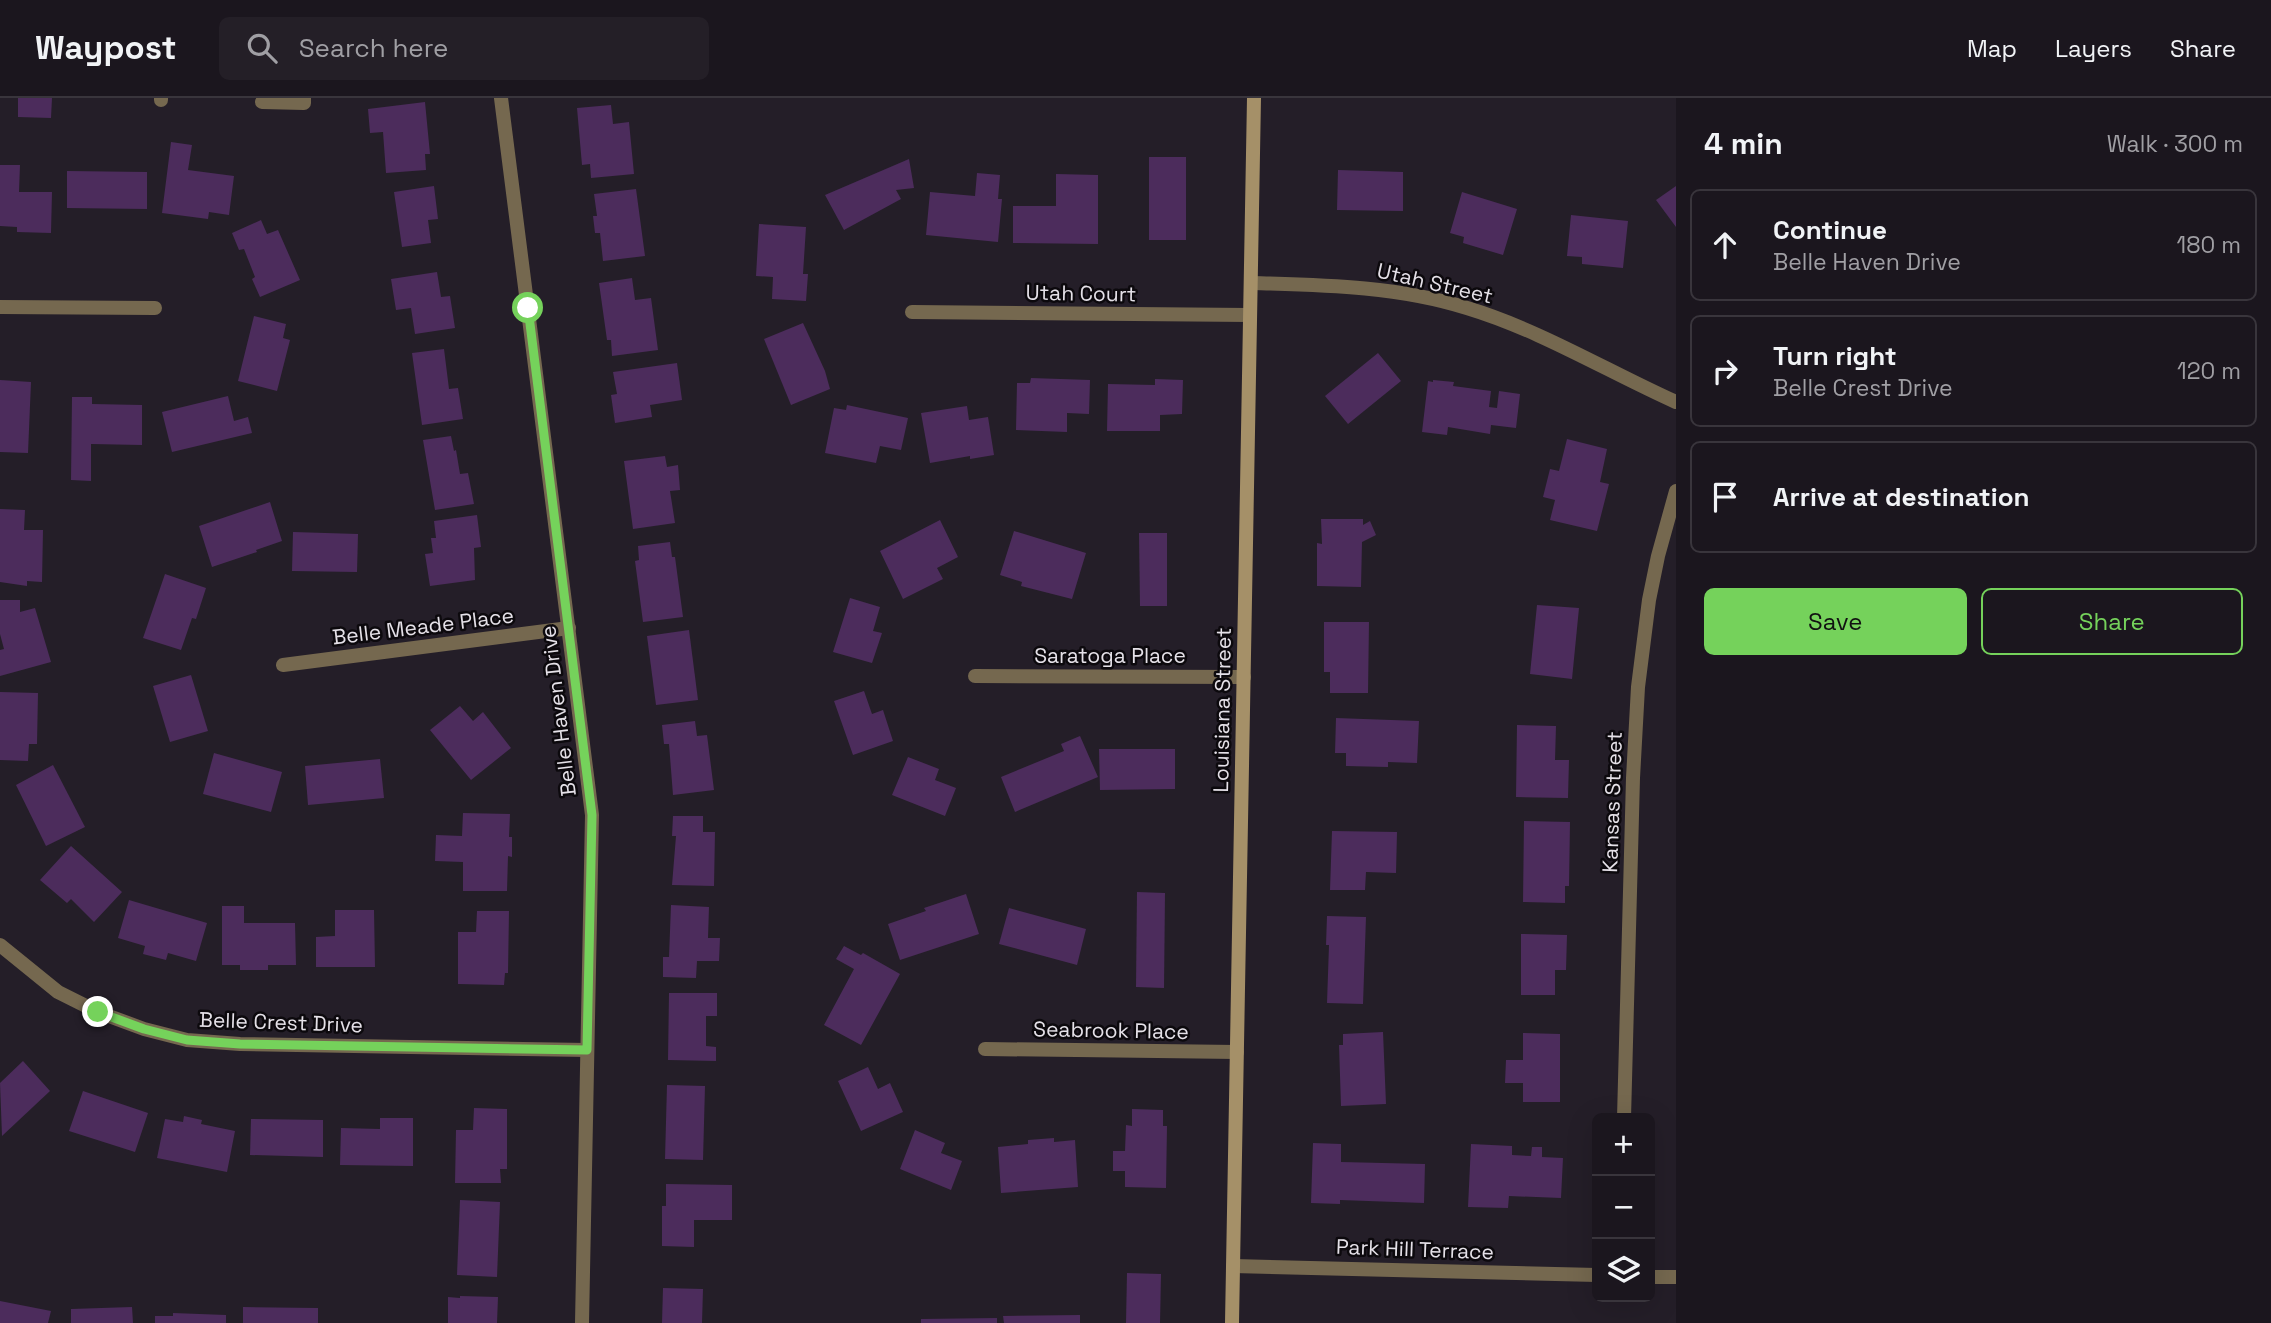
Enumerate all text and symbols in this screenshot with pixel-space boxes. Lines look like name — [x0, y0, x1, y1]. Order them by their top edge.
search box — [219, 17, 709, 80]
text: Waypost — [35, 27, 177, 69]
icon: search — [243, 29, 281, 67]
text: Search here — [299, 31, 448, 65]
text: Map — [1967, 33, 2017, 64]
text: Layers — [2055, 33, 2132, 64]
text: Share — [2170, 33, 2236, 64]
text: 4 min — [1704, 124, 1783, 163]
text: Walk · 300 m — [2107, 129, 2243, 159]
text: Continue — [1773, 213, 1887, 247]
icon: ahead — [1706, 226, 1744, 264]
text: 180 m — [2177, 230, 2241, 260]
text: Belle Haven Drive — [1773, 247, 1961, 277]
street label: Utah Street — [1374, 257, 1496, 309]
street label: Utah Court — [1025, 279, 1137, 307]
route start — [512, 292, 543, 323]
text: Turn right — [1773, 339, 1897, 373]
icon: right — [1706, 352, 1744, 390]
text: 120 m — [2177, 356, 2241, 386]
text: Belle Crest Drive — [1773, 373, 1953, 403]
icon: arrive — [1706, 478, 1744, 516]
text: Arrive at destination — [1773, 480, 2030, 514]
button: Save — [1704, 588, 1967, 655]
button: Share — [1981, 588, 2243, 655]
street label: Belle Meade Place — [331, 601, 515, 651]
street label: Belle Haven Drive — [534, 624, 582, 798]
street label: Louisiana Street — [1207, 627, 1237, 793]
street label: Saratoga Place — [1034, 642, 1186, 669]
street label: Kansas Street — [1596, 731, 1628, 873]
route end — [82, 996, 113, 1027]
street label: Belle Crest Drive — [199, 1006, 363, 1038]
street label: Seabrook Place — [1033, 1015, 1189, 1045]
map controls — [1592, 1113, 1655, 1302]
button: + — [1592, 1113, 1655, 1176]
button: − — [1592, 1176, 1655, 1239]
street label: Park Hill Terrace — [1336, 1233, 1494, 1265]
button: layers — [1592, 1239, 1655, 1302]

